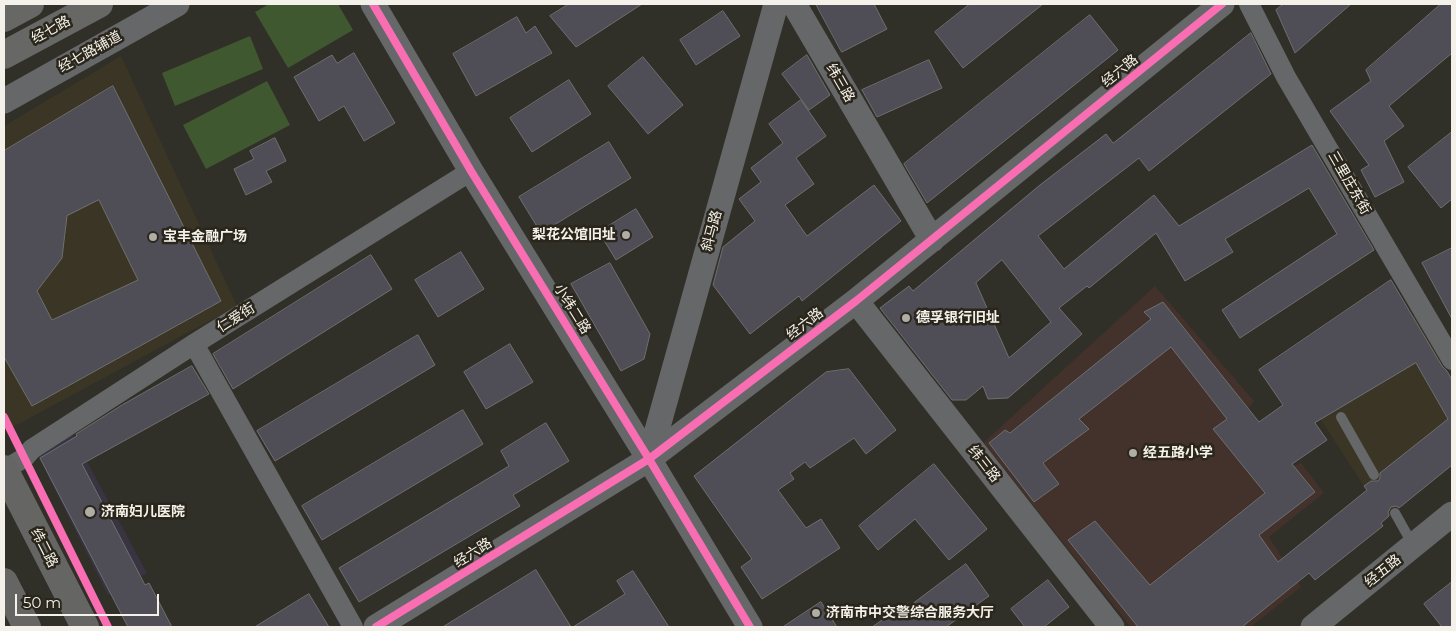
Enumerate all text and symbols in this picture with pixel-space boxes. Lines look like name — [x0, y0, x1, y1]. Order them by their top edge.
street label: 经七路 — [29, 13, 73, 47]
street label: 经七路辅道 — [55, 28, 125, 76]
street label: 经六路 — [1098, 51, 1142, 91]
street label: 纬三路 — [822, 61, 858, 105]
street label: 三里庄东街 — [1324, 148, 1374, 218]
street label: 斜马路 — [698, 209, 726, 253]
place label: 梨花公馆旧址 — [532, 227, 616, 243]
place label: 宝丰金融广场 — [163, 229, 247, 245]
marker: 梨花公馆旧址 — [620, 229, 632, 241]
marker: 宝丰金融广场 — [147, 231, 159, 243]
street label: 小纬二路 — [550, 281, 594, 337]
street label: 仁爱街 — [214, 300, 258, 336]
street label: 经六路 — [783, 305, 827, 343]
place label: 德孚银行旧址 — [916, 310, 1000, 326]
marker: 德孚银行旧址 — [900, 312, 912, 324]
street label: 纬三路 — [964, 442, 1004, 486]
place label: 经五路小学 — [1143, 445, 1213, 461]
marker: 经五路小学 — [1127, 447, 1139, 459]
place label: 济南妇儿医院 — [101, 504, 185, 520]
marker: 济南妇儿医院 — [83, 505, 97, 519]
street label: 纬二路 — [27, 525, 61, 571]
street label: 经六路 — [451, 535, 495, 571]
street label: 经五路 — [1361, 551, 1405, 591]
scale bar — [18, 584, 161, 616]
text: 50 m — [23, 593, 61, 612]
place label: 济南市中交警综合服务大厅 — [826, 605, 994, 621]
marker: 济南市中交警综合服务大厅 — [810, 607, 822, 619]

